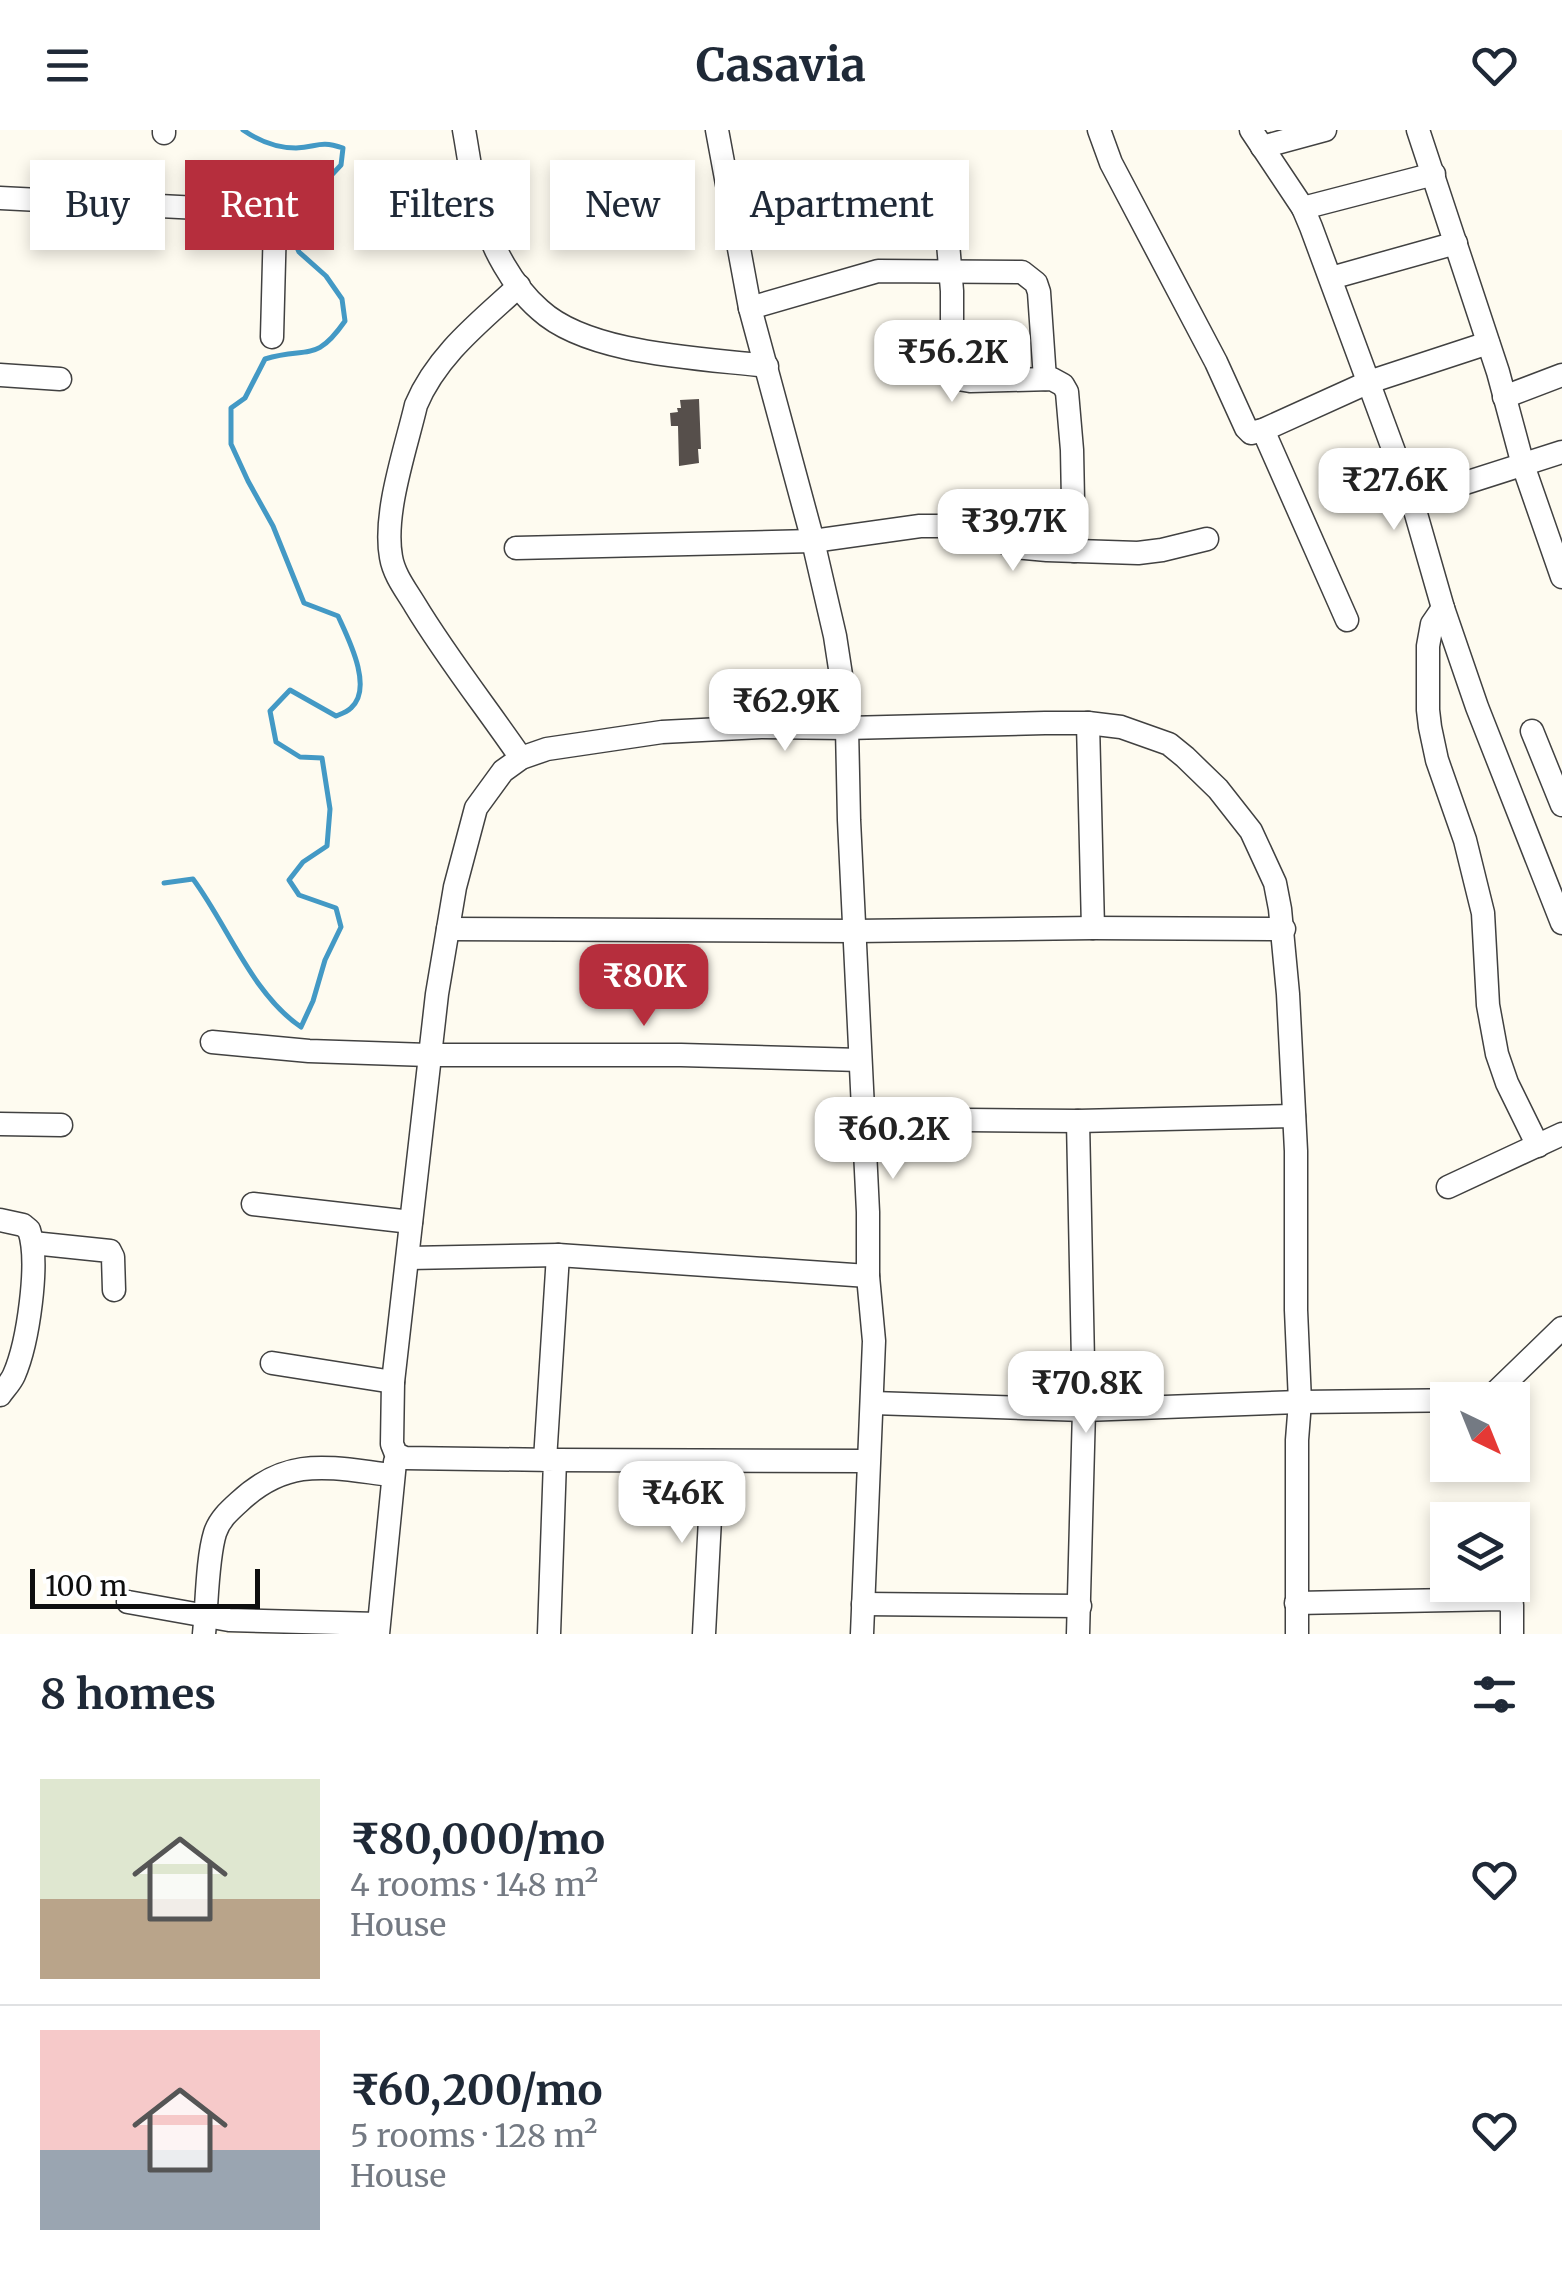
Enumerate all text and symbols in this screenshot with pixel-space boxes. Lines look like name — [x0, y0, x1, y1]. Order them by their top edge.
text: Casavia — [696, 37, 866, 93]
icon: menu — [40, 38, 95, 93]
icon: heart — [1467, 38, 1522, 93]
chip: Buy — [30, 160, 165, 250]
chip: Rent — [185, 160, 334, 250]
chip: Filters — [354, 160, 530, 250]
chip: New — [550, 160, 695, 250]
chip: Apartment — [715, 160, 969, 250]
pin: ₹56.2K — [871, 320, 1033, 405]
text: ₹56.2K — [896, 332, 1008, 372]
pin: ₹27.6K — [1313, 448, 1475, 533]
text: ₹27.6K — [1341, 460, 1448, 500]
pin: ₹39.7K — [932, 489, 1094, 574]
text: ₹39.7K — [960, 501, 1066, 541]
pin: ₹62.9K — [704, 669, 866, 754]
text: ₹62.9K — [731, 681, 839, 721]
pin: ₹80K — [585, 944, 703, 1029]
text: ₹80K — [601, 956, 687, 996]
pin: ₹60.2K — [812, 1097, 974, 1182]
text: ₹60.2K — [837, 1109, 949, 1149]
pin: ₹70.8K — [1005, 1351, 1167, 1436]
text: ₹70.8K — [1030, 1363, 1142, 1403]
north arrow — [1430, 1382, 1530, 1482]
map controls — [1430, 1382, 1530, 1602]
pin: ₹46K — [623, 1461, 741, 1546]
text: ₹46K — [640, 1473, 724, 1513]
button: layers — [1430, 1502, 1530, 1602]
scale bar — [30, 1564, 260, 1608]
text: 100 m — [45, 1568, 127, 1604]
icon: filters — [1467, 1667, 1522, 1722]
text: 8 homes — [40, 1668, 216, 1720]
text: ₹80,000/mo — [350, 1813, 605, 1865]
icon: home — [120, 1819, 240, 1939]
icon: heart — [1467, 1852, 1522, 1907]
text: 4 rooms · 148 m² — [350, 1865, 598, 1905]
text: House — [350, 1905, 446, 1945]
text: ₹60,200/mo — [350, 2064, 603, 2116]
icon: home — [120, 2070, 240, 2190]
icon: heart — [1467, 2103, 1522, 2158]
text: 5 rooms · 128 m² — [350, 2116, 597, 2156]
text: House — [350, 2156, 446, 2196]

